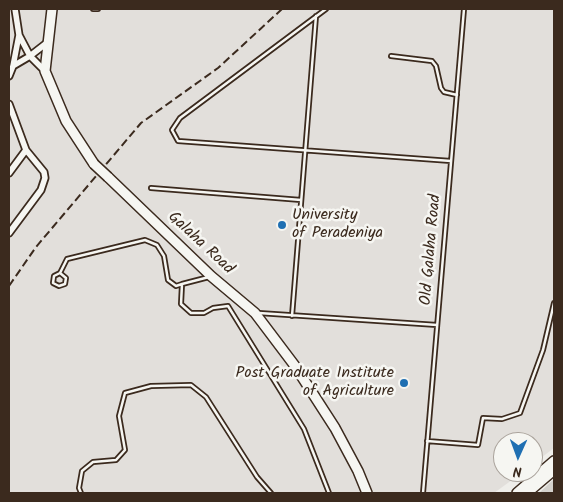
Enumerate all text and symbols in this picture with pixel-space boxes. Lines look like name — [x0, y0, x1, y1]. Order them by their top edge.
street label: Old Galaha Road — [418, 194, 446, 306]
place label: University of Peradeniya — [292, 206, 383, 244]
street label: Galaha Road — [163, 209, 237, 279]
marker: University of Peradeniya — [276, 219, 288, 231]
place label: Post Graduate Institute of Agriculture — [235, 364, 394, 402]
marker: Post Graduate Institute of Agriculture — [398, 377, 410, 389]
north arrow — [493, 432, 543, 482]
text: N — [513, 460, 522, 482]

